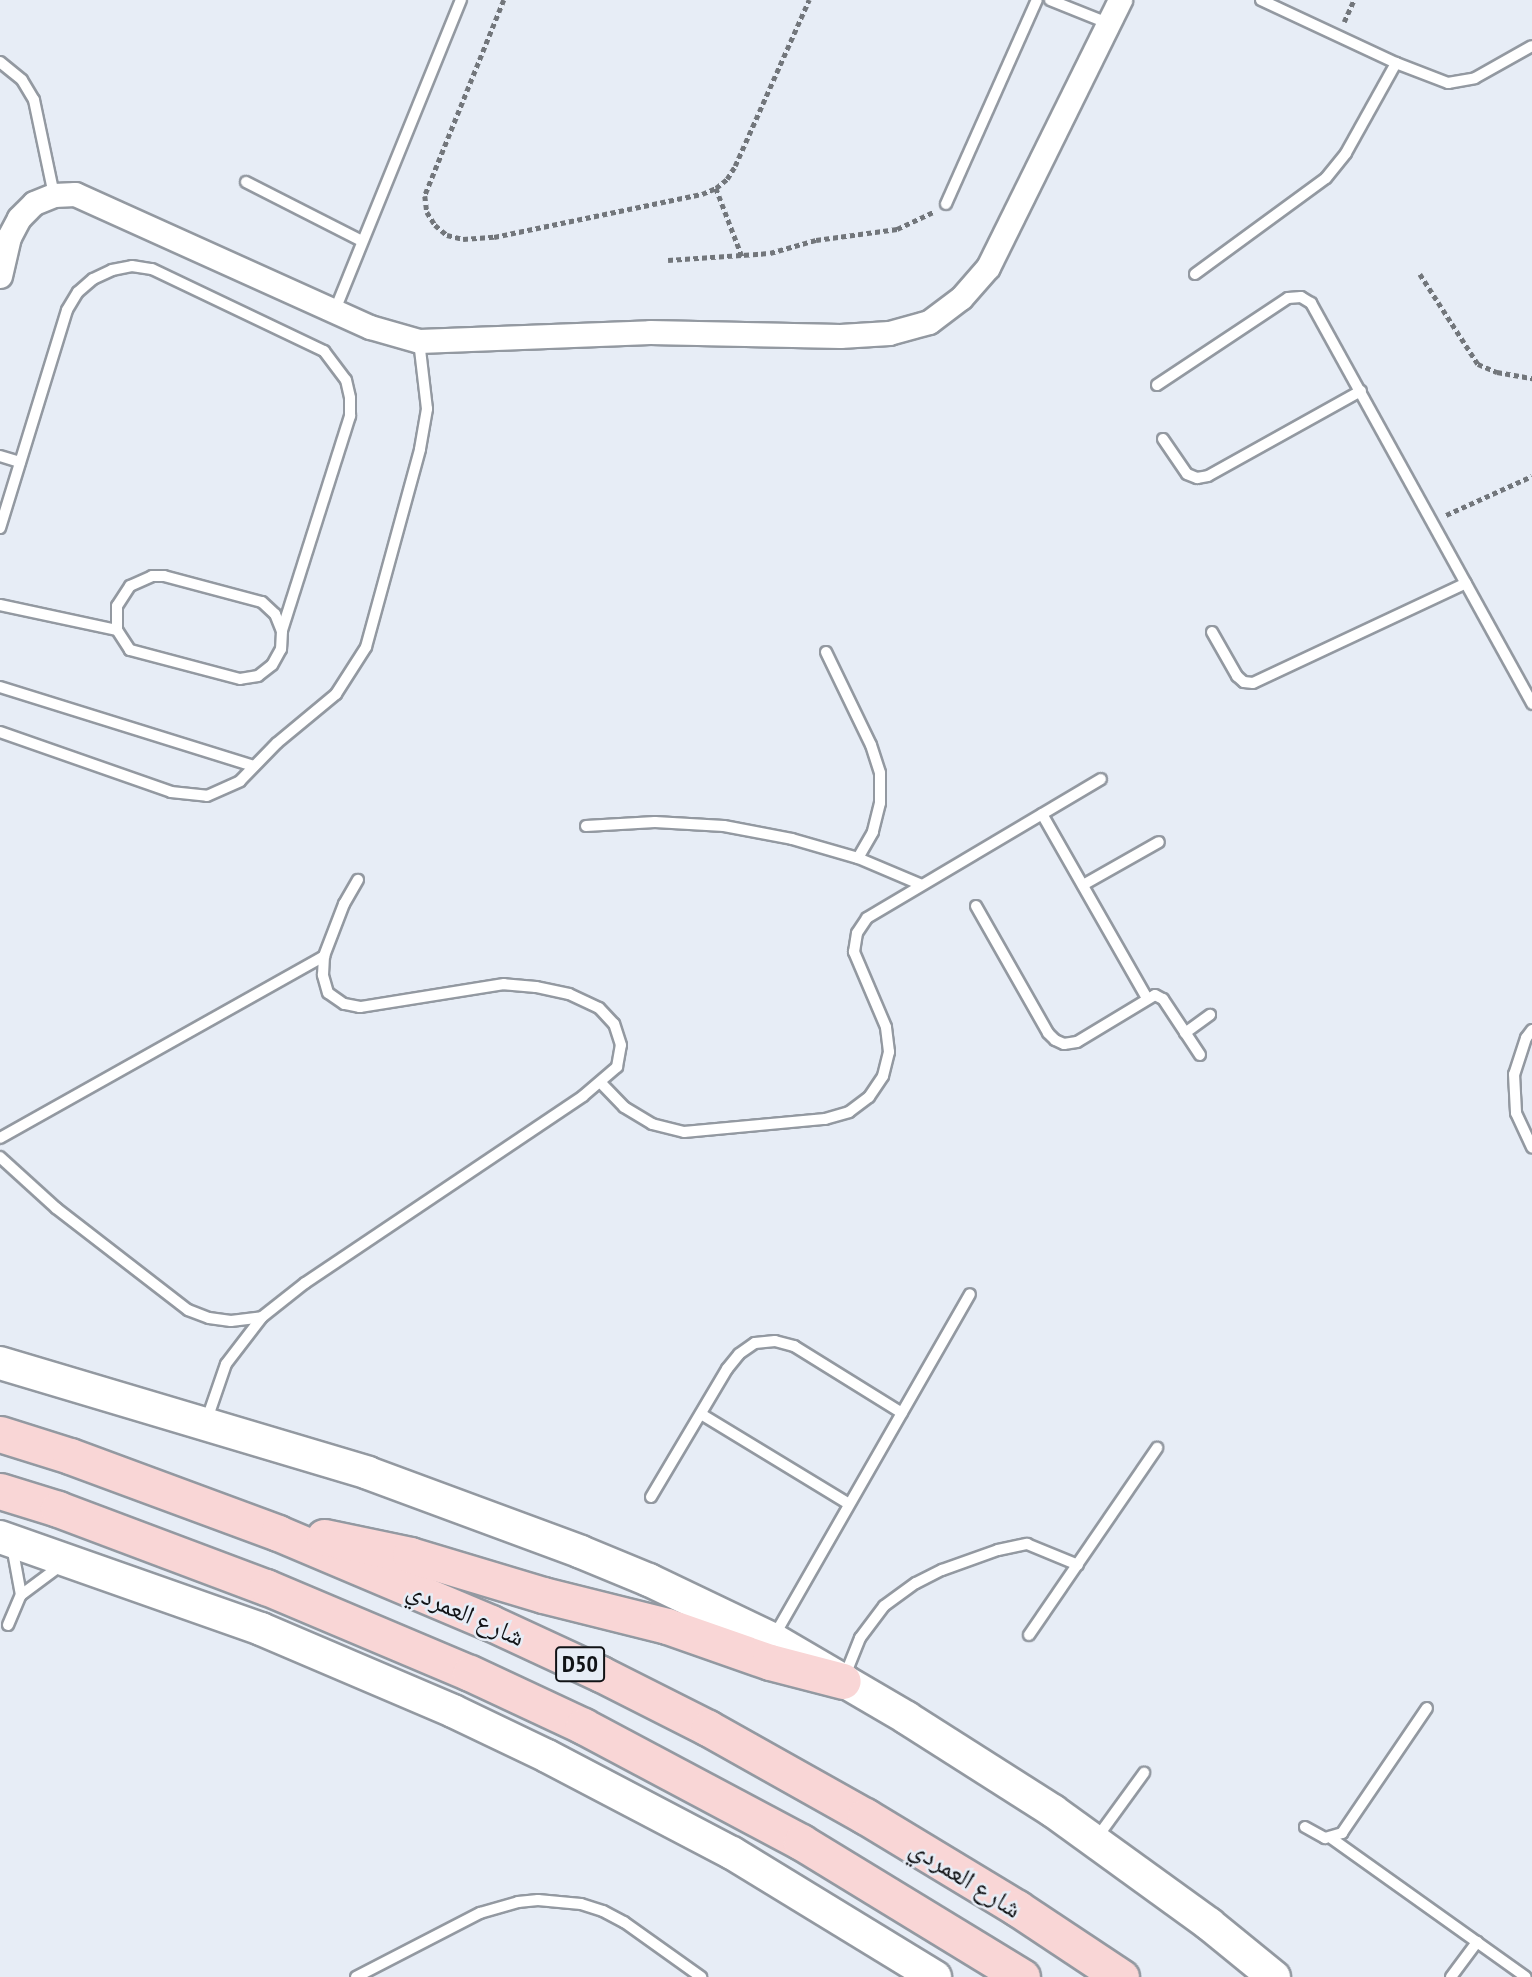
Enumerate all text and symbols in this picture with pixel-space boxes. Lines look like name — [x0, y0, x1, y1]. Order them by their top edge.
street label: شارع العمردي — [402, 1573, 530, 1653]
road number: D50 — [554, 1644, 606, 1684]
street label: شارع العمردي — [905, 1832, 1027, 1924]

